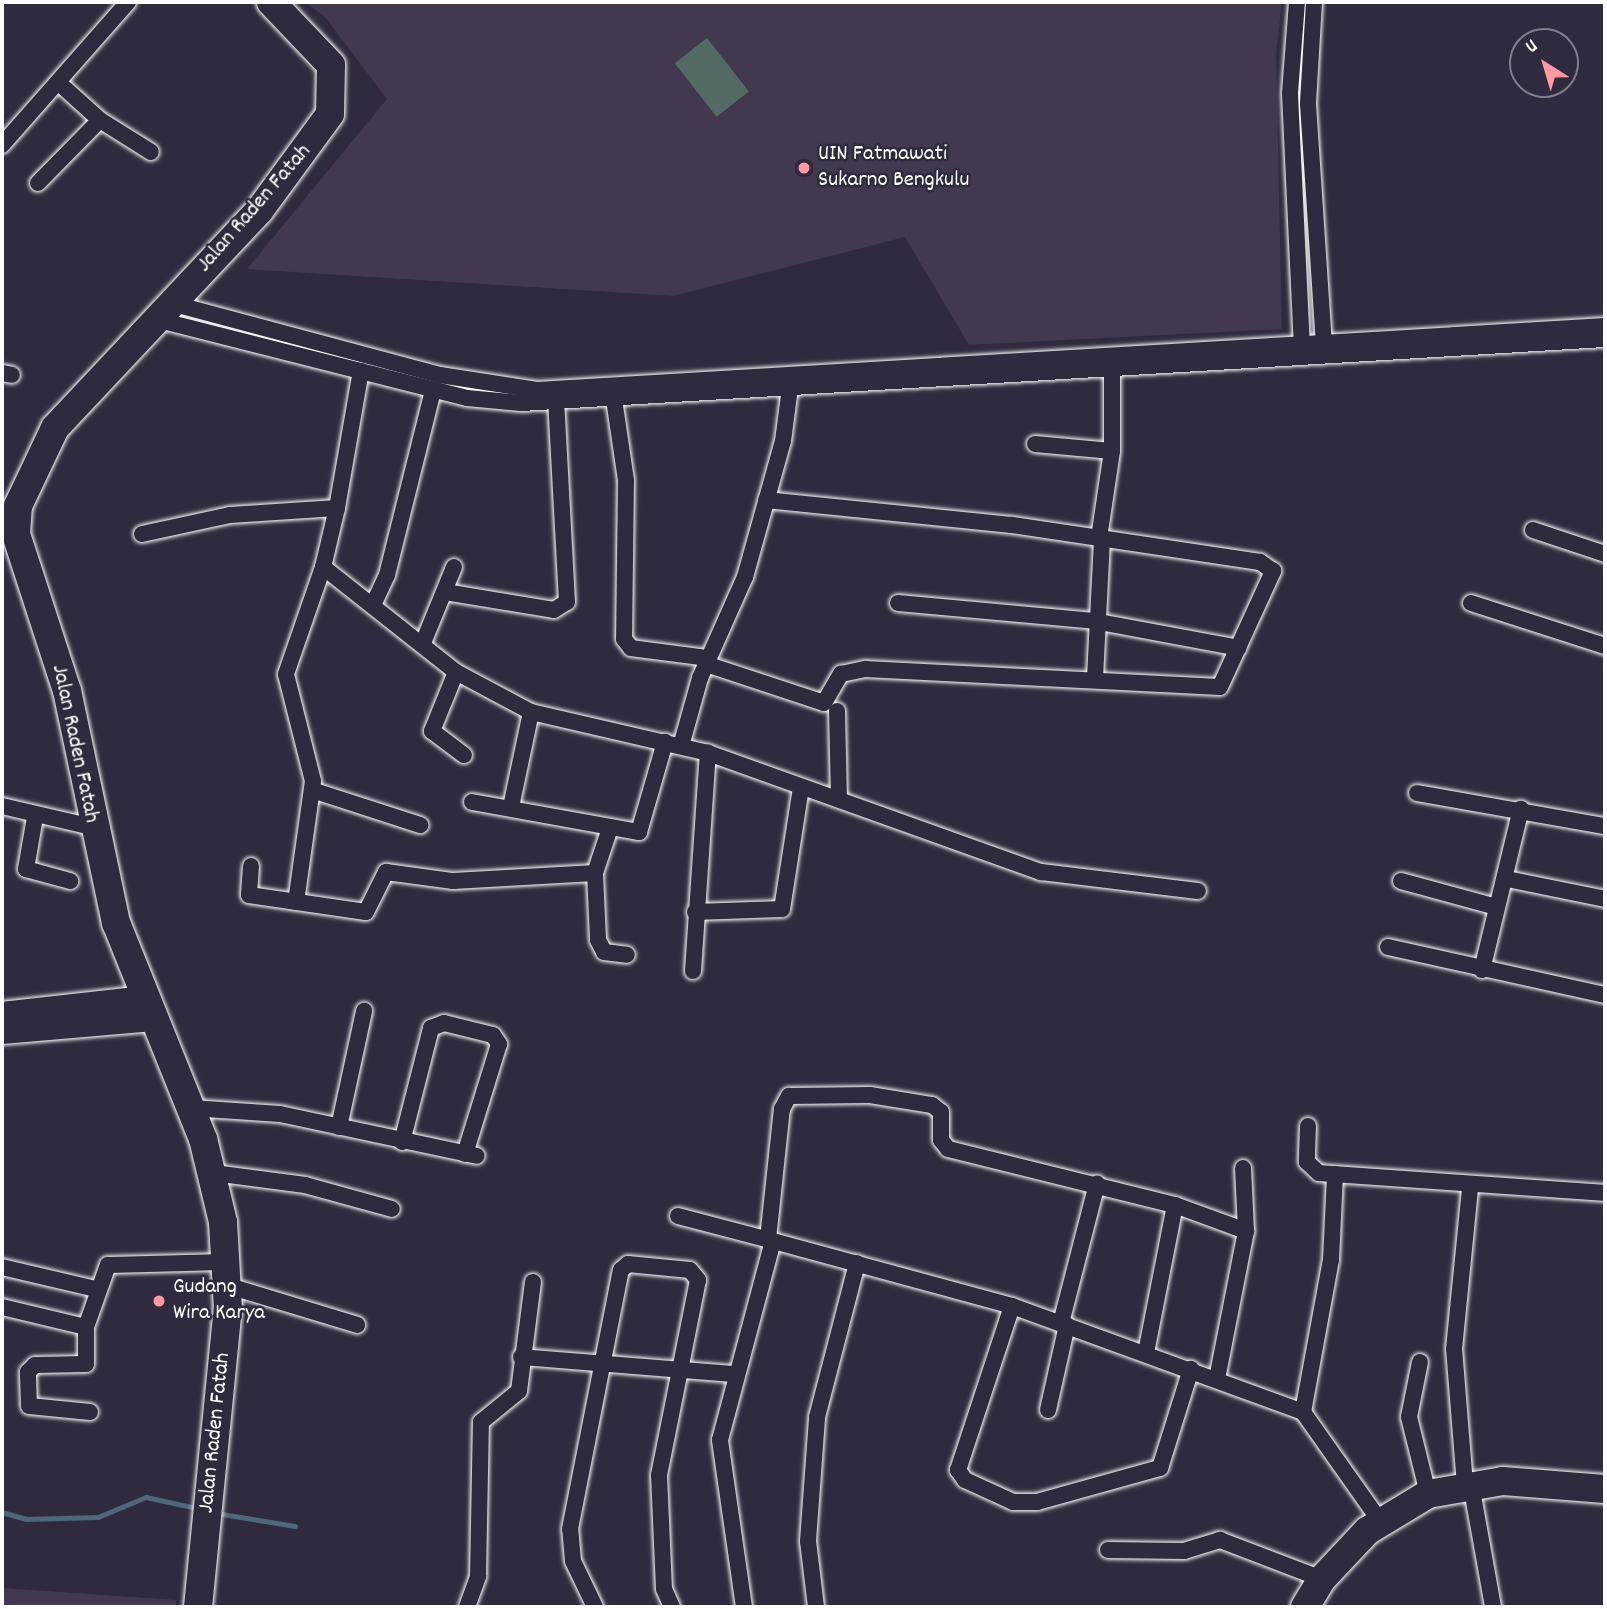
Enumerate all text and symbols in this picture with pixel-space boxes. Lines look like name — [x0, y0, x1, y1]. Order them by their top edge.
north arrow — [1509, 28, 1579, 98]
text: U — [1520, 34, 1544, 61]
street label: Jalan Raden Fatah — [192, 139, 318, 279]
place label: UIN Fatmawati Sukarno Bengkulu — [818, 141, 969, 195]
marker: UIN Fatmawati Sukarno Bengkulu — [796, 160, 812, 176]
street label: Jalan Raden Fatah — [44, 662, 104, 826]
place label: Gudang Wira Karya — [173, 1274, 265, 1328]
marker: Gudang Wira Karya — [151, 1293, 167, 1309]
street label: Jalan Raden Fatah — [194, 1352, 238, 1514]

